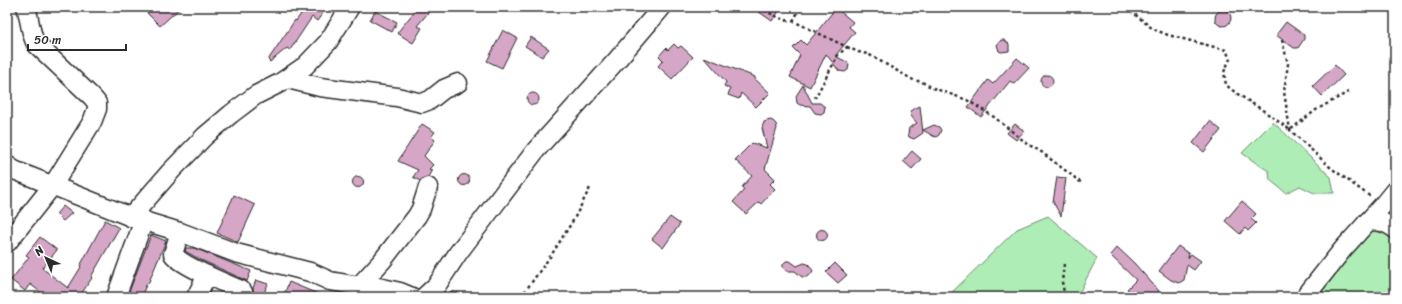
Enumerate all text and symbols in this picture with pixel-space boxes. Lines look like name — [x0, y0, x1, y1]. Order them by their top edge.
scale bar — [28, 26, 126, 52]
text: 50 m — [34, 29, 61, 51]
north arrow — [26, 238, 66, 278]
text: N — [29, 241, 49, 261]

